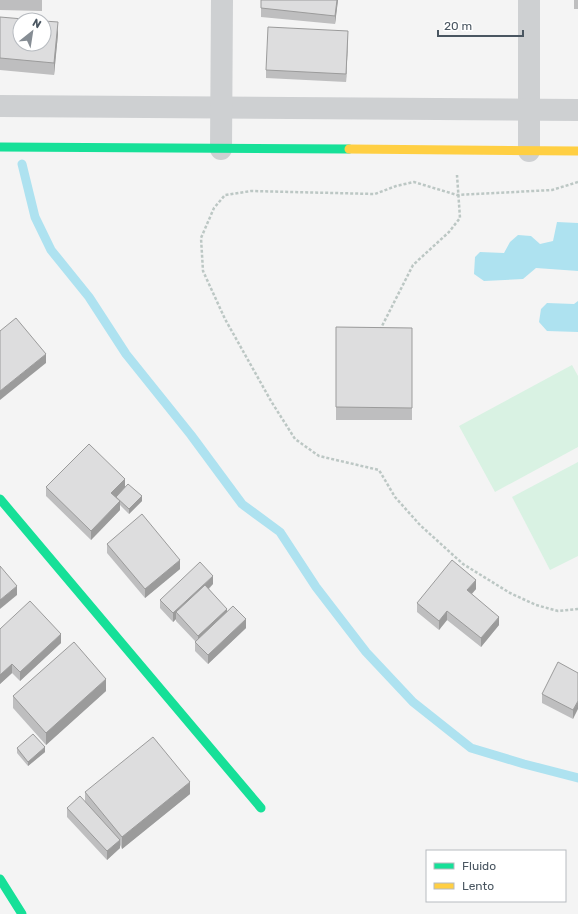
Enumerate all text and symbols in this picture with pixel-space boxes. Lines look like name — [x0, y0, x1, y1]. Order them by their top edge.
north arrow — [12, 12, 52, 52]
scale bar — [438, 12, 523, 38]
text: N — [30, 16, 43, 31]
text: 20 m — [444, 19, 472, 33]
legend — [426, 850, 566, 902]
text: Fluido — [462, 859, 496, 873]
text: Lento — [462, 879, 494, 893]

